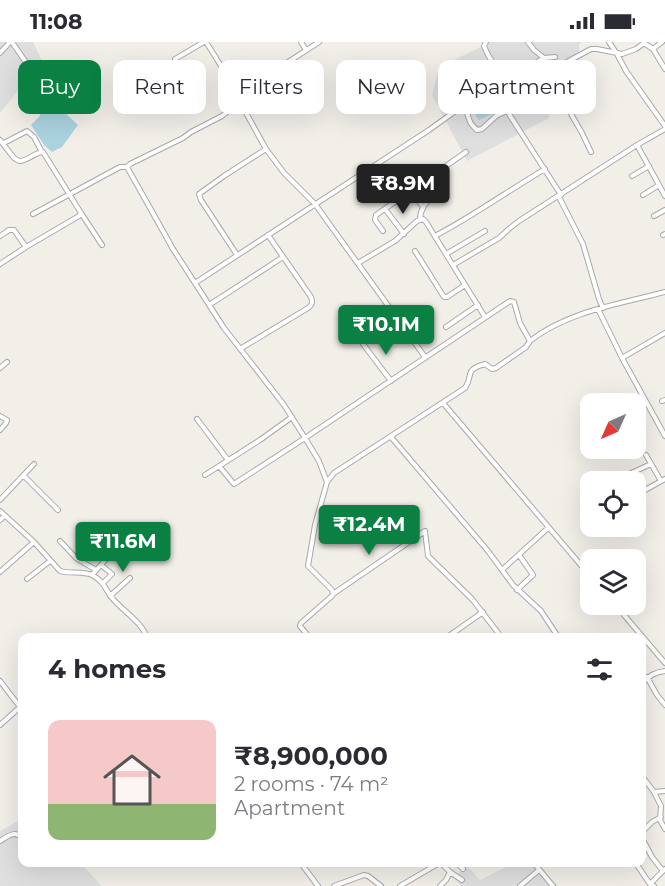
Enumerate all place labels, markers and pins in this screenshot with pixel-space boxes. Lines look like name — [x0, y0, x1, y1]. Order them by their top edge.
pin: ₹8.9M — [361, 164, 445, 215]
pin: ₹10.1M — [337, 305, 435, 356]
pin: ₹12.4M — [320, 505, 418, 556]
pin: ₹11.6M — [74, 522, 172, 573]

